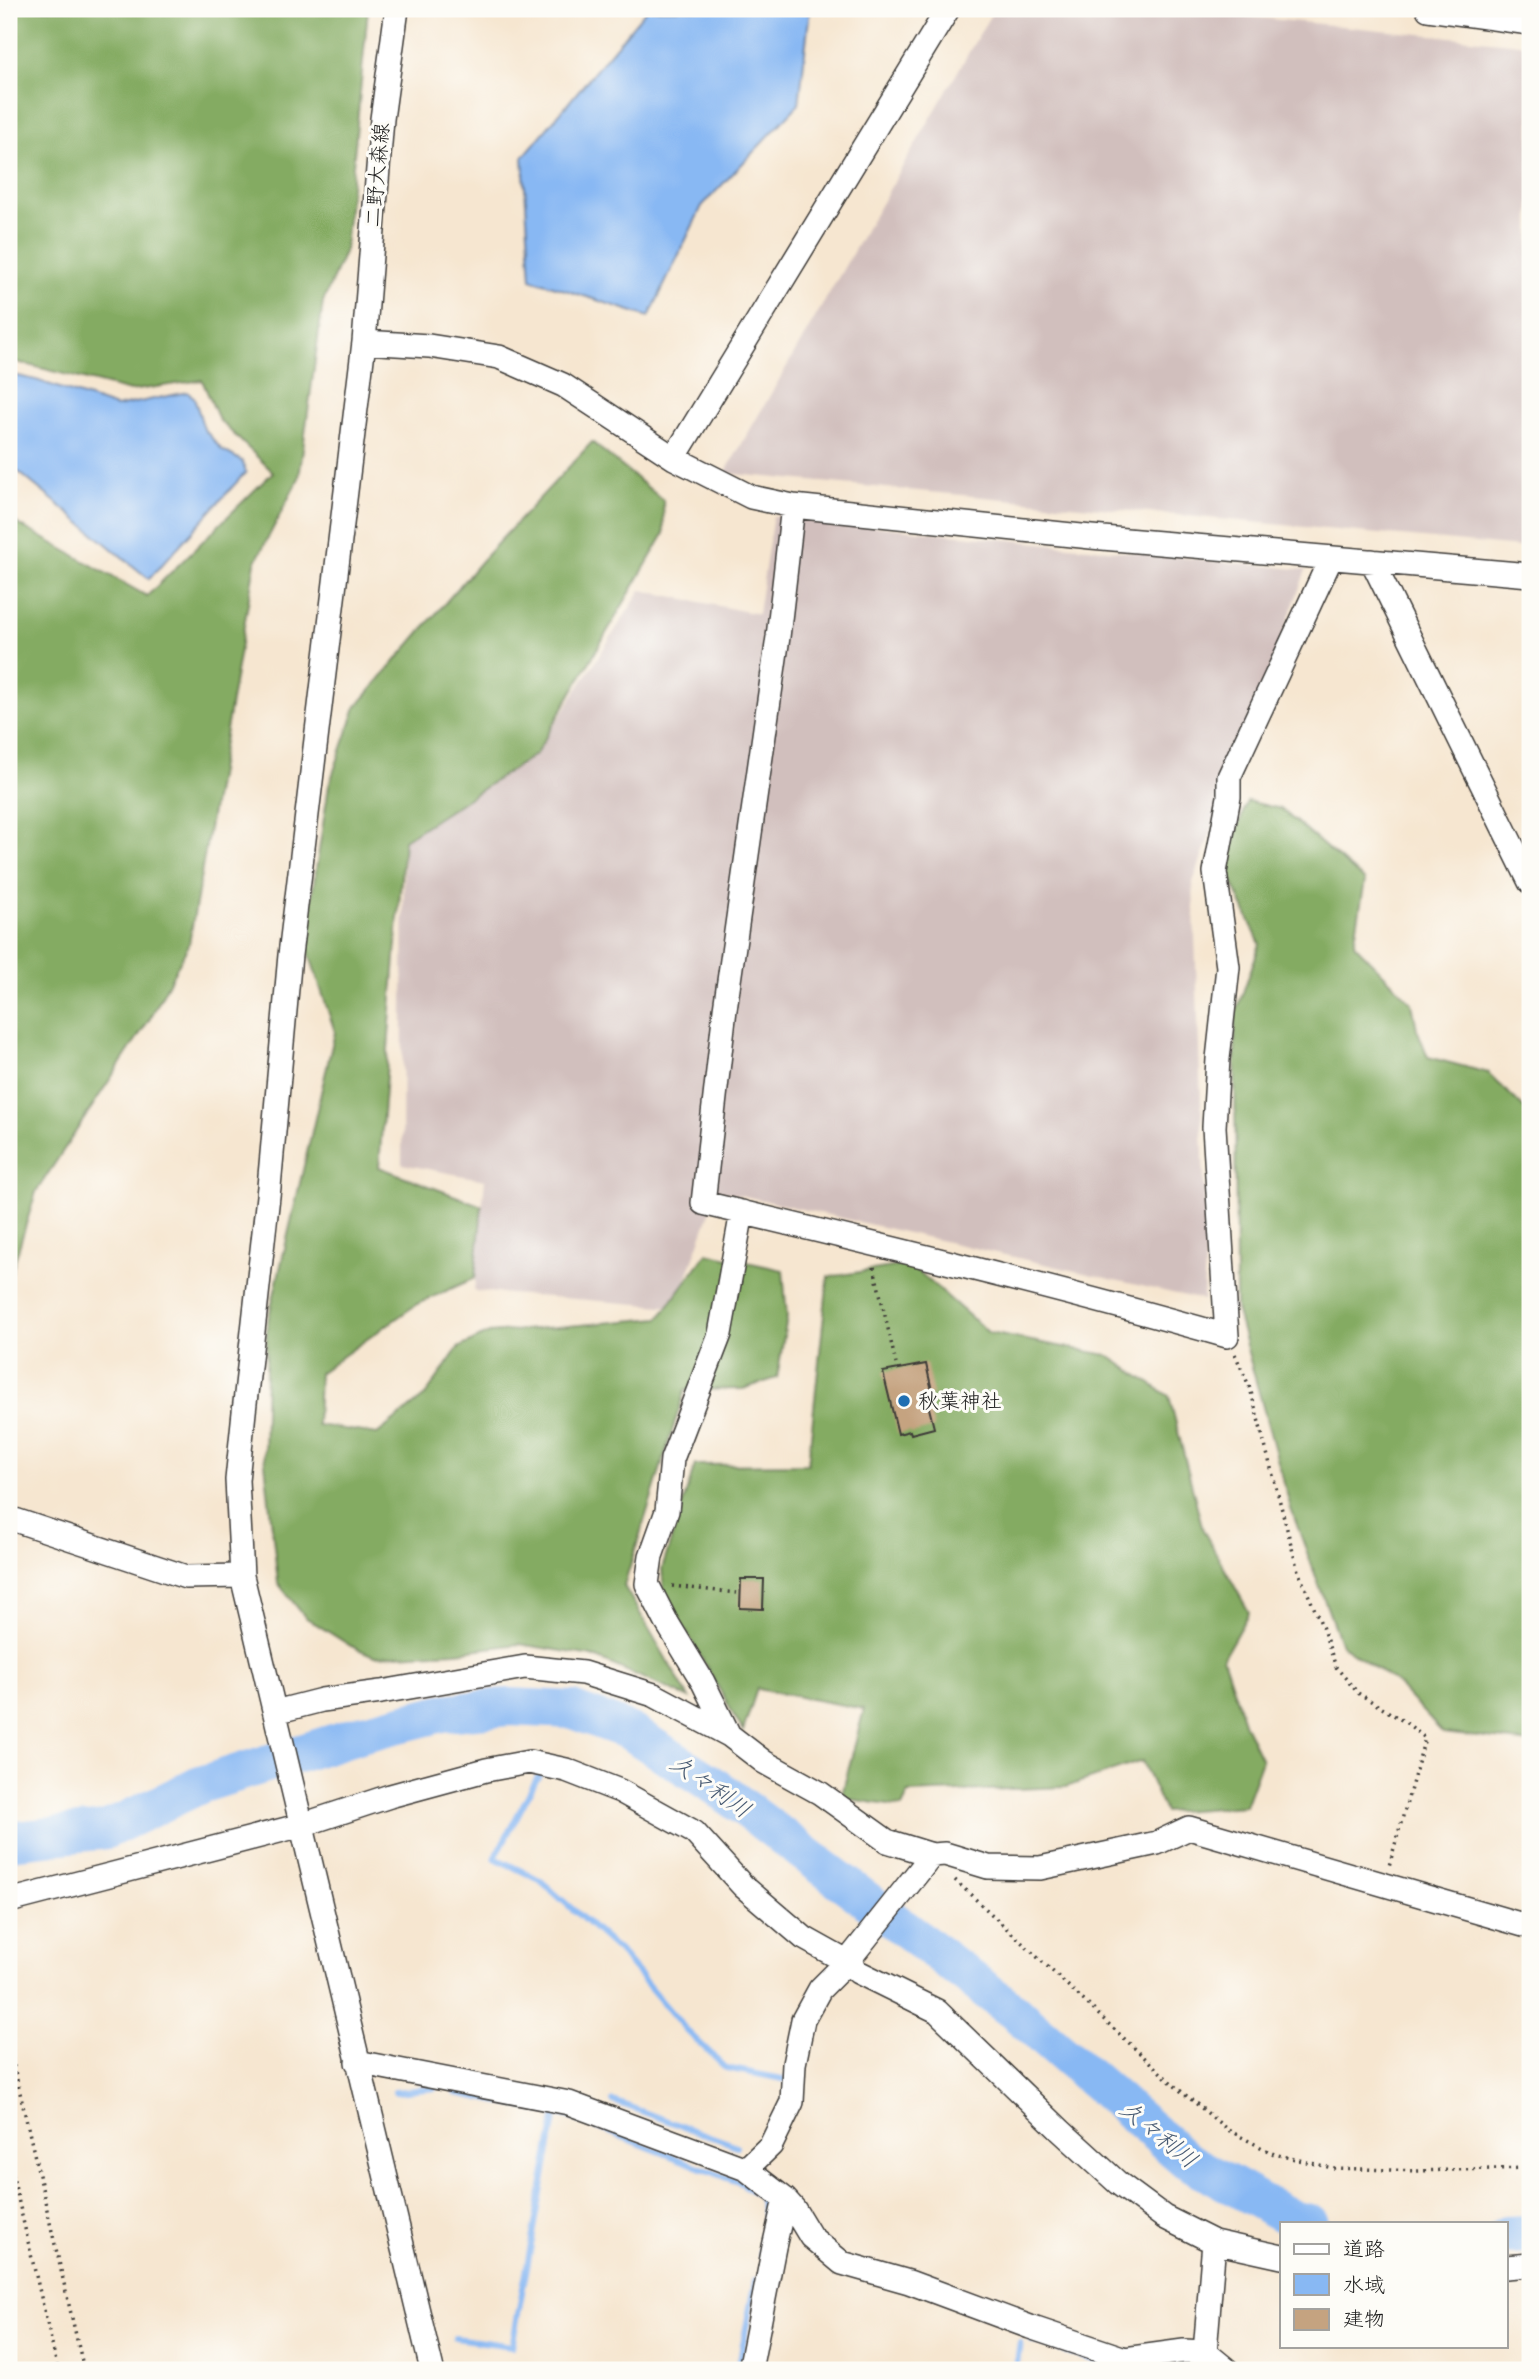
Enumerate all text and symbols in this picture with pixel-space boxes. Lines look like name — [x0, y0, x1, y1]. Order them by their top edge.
street label: 二野大森線 — [358, 121, 397, 229]
place label: 秋葉神社 — [918, 1387, 1002, 1416]
marker: 秋葉神社 — [896, 1393, 912, 1409]
water label: 久々利川 — [664, 1747, 757, 1826]
water label: 久々利川 — [1113, 2093, 1204, 2176]
legend — [1280, 2222, 1508, 2348]
text: 道路 — [1343, 2235, 1385, 2264]
text: 水域 — [1343, 2271, 1385, 2300]
text: 建物 — [1343, 2305, 1385, 2334]

